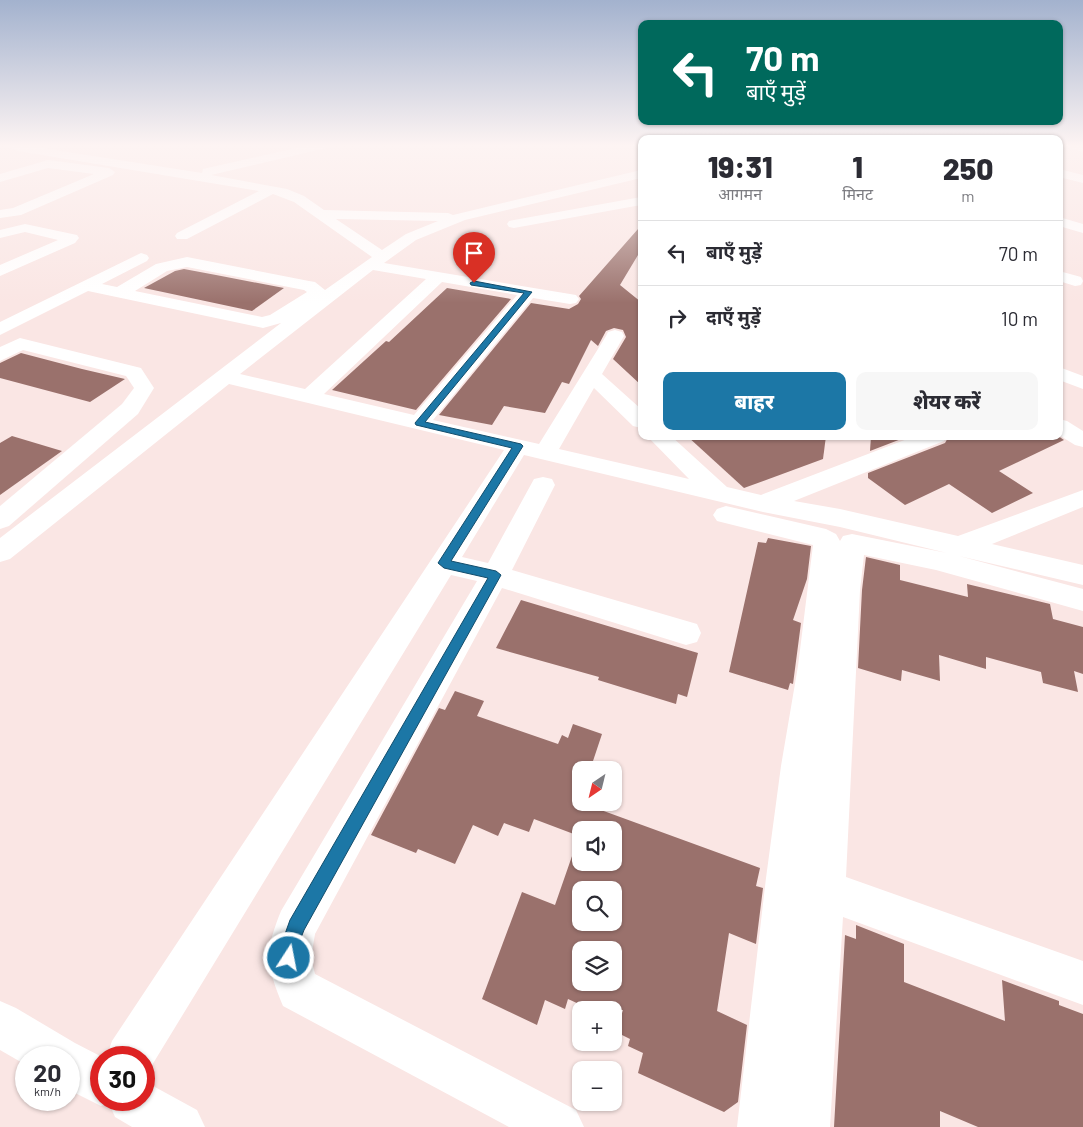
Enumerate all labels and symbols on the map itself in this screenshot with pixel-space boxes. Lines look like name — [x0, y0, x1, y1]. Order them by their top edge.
pin — [453, 232, 495, 283]
north arrow — [572, 761, 622, 811]
position arrow — [262, 931, 314, 983]
speed limit sign: 30 — [90, 1046, 155, 1111]

